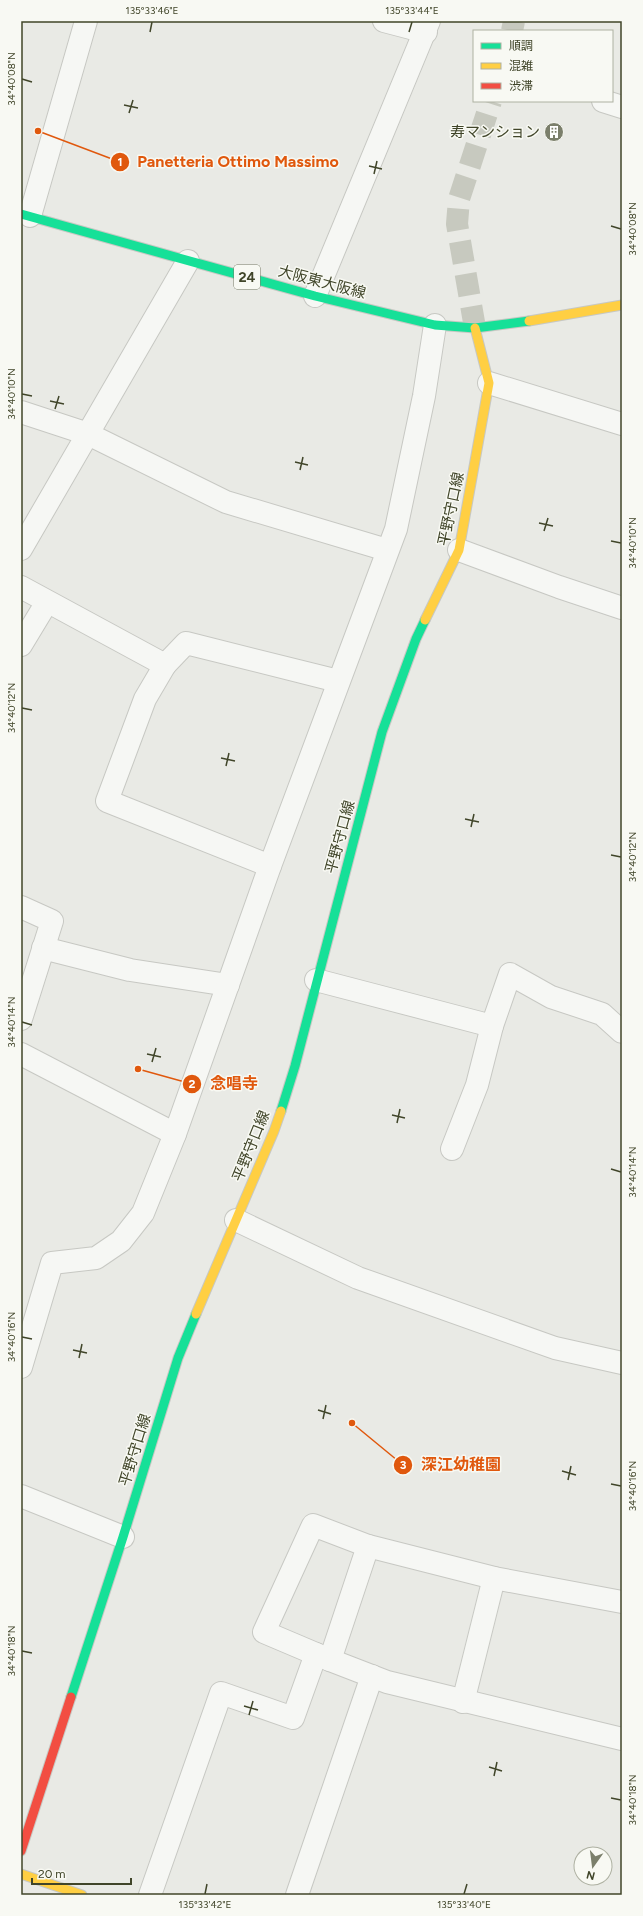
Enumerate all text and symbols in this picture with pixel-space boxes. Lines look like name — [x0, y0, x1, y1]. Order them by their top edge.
text: 135°33'46"E — [126, 4, 179, 17]
text: 135°33'44"E — [385, 4, 439, 17]
legend — [473, 30, 613, 102]
text: 順調 — [509, 39, 533, 53]
text: 34°40'08"N — [5, 52, 18, 106]
text: 混雑 — [509, 59, 533, 73]
text: 渋滞 — [509, 79, 533, 93]
building icon: 寿マンション — [543, 121, 565, 143]
place label: 寿マンション — [450, 123, 540, 141]
callout: Panetteria Ottimo Massimo — [110, 148, 347, 176]
text: Panetteria Ottimo Massimo — [137, 152, 339, 171]
text: 1 — [117, 155, 123, 169]
text: 34°40'08"N — [626, 202, 639, 256]
street label: 大阪東大阪線 — [276, 262, 368, 302]
road number: 24 — [234, 265, 260, 289]
text: 34°40'10"N — [5, 368, 18, 420]
street label: 平野守口線 — [434, 470, 468, 548]
text: 34°40'10"N — [626, 517, 639, 569]
text: 34°40'12"N — [5, 683, 18, 733]
street label: 平野守口線 — [322, 798, 358, 876]
text: 34°40'12"N — [626, 832, 639, 882]
text: 34°40'14"N — [5, 996, 18, 1048]
callout: 念唱寺 — [182, 1070, 266, 1098]
text: 念唱寺 — [210, 1074, 258, 1093]
text: 2 — [189, 1077, 196, 1091]
street label: 平野守口線 — [229, 1108, 273, 1184]
text: 34°40'14"N — [626, 1146, 639, 1198]
text: 34°40'16"N — [5, 1312, 18, 1362]
street label: 平野守口線 — [115, 1411, 155, 1489]
callout: 深江幼稚園 — [393, 1451, 509, 1479]
text: 深江幼稚園 — [421, 1455, 501, 1474]
text: 3 — [400, 1458, 407, 1472]
text: 34°40'16"N — [626, 1461, 639, 1511]
text: 34°40'18"N — [5, 1625, 18, 1677]
text: 34°40'18"N — [626, 1774, 639, 1826]
north arrow — [573, 1846, 613, 1886]
scale bar — [32, 1860, 131, 1886]
text: 20 m — [38, 1867, 66, 1881]
text: N — [585, 1868, 596, 1883]
text: 135°33'42"E — [179, 1898, 231, 1911]
text: 135°33'40"E — [437, 1898, 491, 1911]

